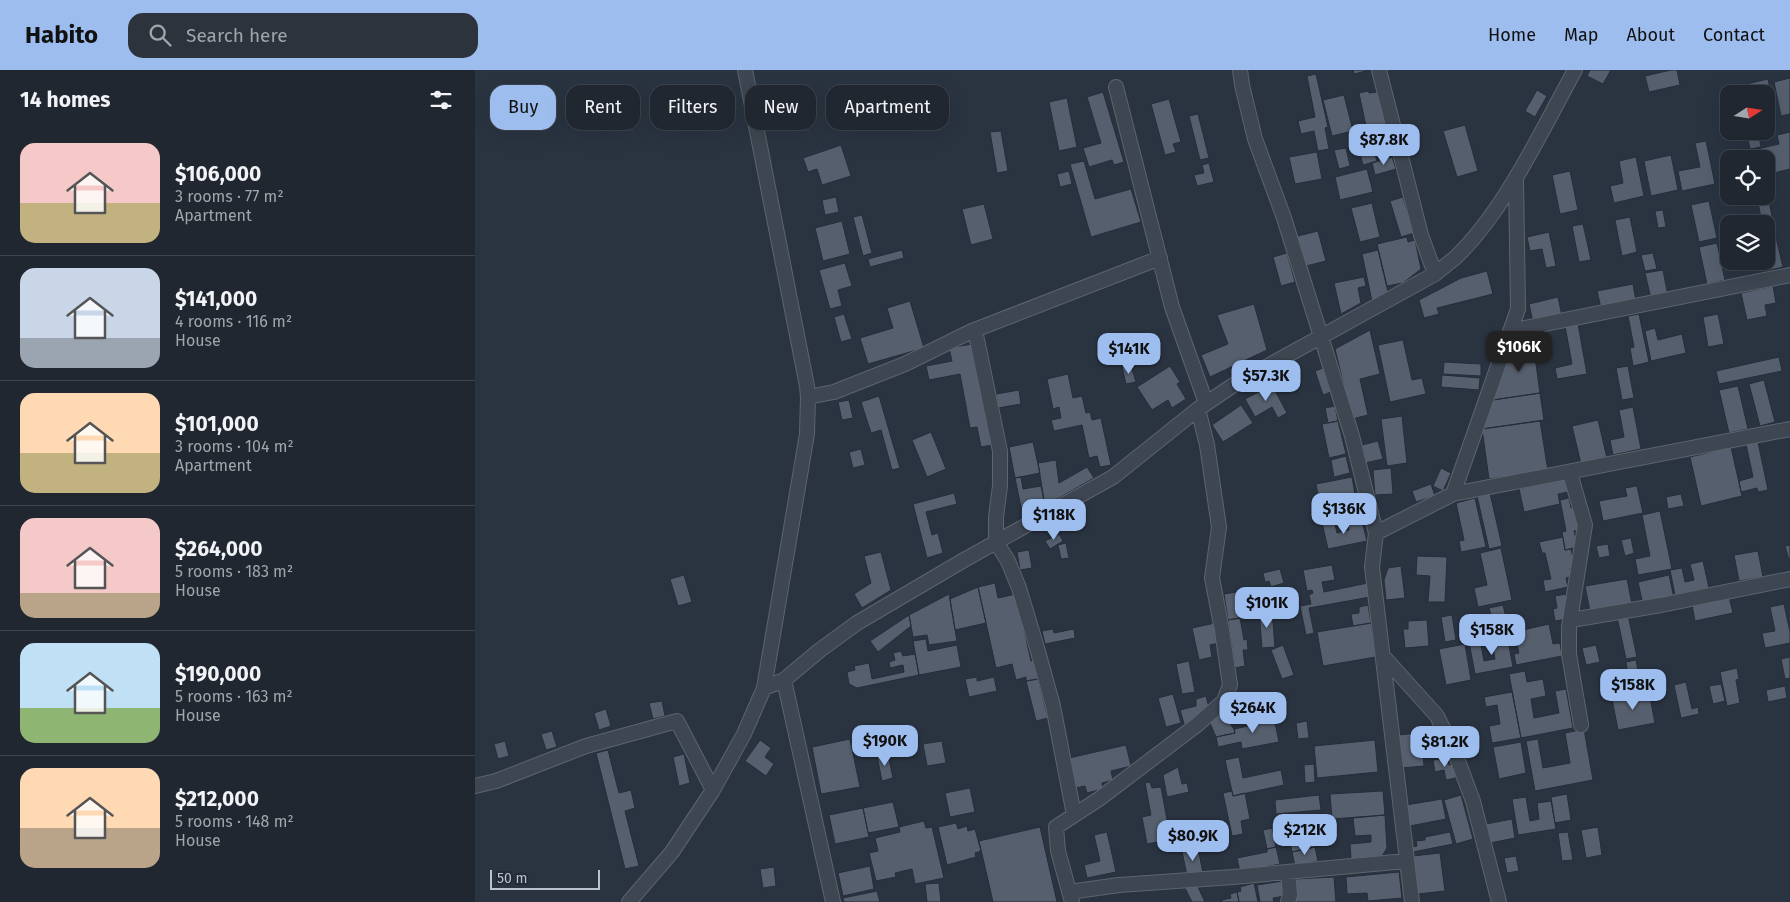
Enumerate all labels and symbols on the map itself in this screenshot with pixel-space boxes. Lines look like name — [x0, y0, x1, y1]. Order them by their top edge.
north arrow — [1720, 85, 1775, 140]
pin: $87.8K — [1343, 124, 1425, 166]
pin: $106K — [1484, 330, 1554, 373]
pin: $141K — [1094, 332, 1164, 375]
pin: $57.3K — [1225, 360, 1307, 402]
pin: $136K — [1309, 492, 1379, 535]
pin: $118K — [1019, 498, 1089, 541]
pin: $101K — [1232, 586, 1302, 629]
pin: $158K — [1457, 614, 1527, 656]
pin: $158K — [1598, 668, 1668, 711]
pin: $264K — [1218, 692, 1288, 734]
pin: $190K — [850, 724, 920, 767]
pin: $81.2K — [1404, 726, 1486, 768]
pin: $212K — [1270, 814, 1340, 856]
pin: $80.9K — [1152, 820, 1234, 862]
scale bar — [490, 867, 600, 890]

